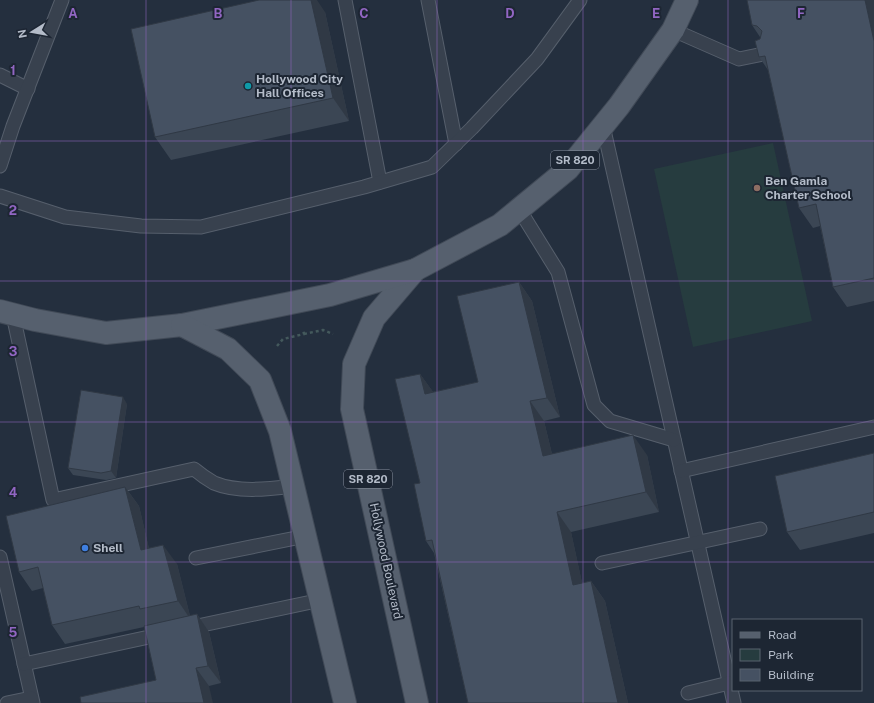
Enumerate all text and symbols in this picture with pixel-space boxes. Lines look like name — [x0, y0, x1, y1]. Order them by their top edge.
text: A — [68, 6, 78, 21]
text: B — [214, 6, 223, 21]
text: C — [359, 6, 369, 21]
text: D — [505, 6, 515, 21]
text: E — [652, 6, 660, 21]
text: F — [797, 6, 805, 21]
north arrow — [12, 12, 52, 52]
text: N — [15, 29, 29, 39]
text: 1 — [10, 63, 16, 78]
place label: Hollywood City Hall Offices — [256, 72, 343, 100]
marker: Hollywood City Hall Offices — [243, 81, 253, 91]
road number: SR 820 — [551, 151, 599, 169]
place label: Ben Gamla Charter School — [765, 174, 851, 202]
marker: Ben Gamla Charter School — [752, 183, 762, 193]
text: 2 — [9, 203, 17, 218]
text: 3 — [9, 344, 18, 359]
road number: SR 820 — [344, 470, 392, 488]
text: 4 — [9, 485, 18, 500]
street label: Hollywood Boulevard — [367, 502, 405, 620]
place label: Shell — [93, 541, 123, 555]
marker: Shell — [80, 543, 90, 553]
legend — [732, 619, 862, 691]
text: 5 — [9, 625, 18, 640]
text: Road — [768, 628, 796, 642]
text: Park — [768, 648, 794, 662]
text: Building — [768, 668, 814, 682]

